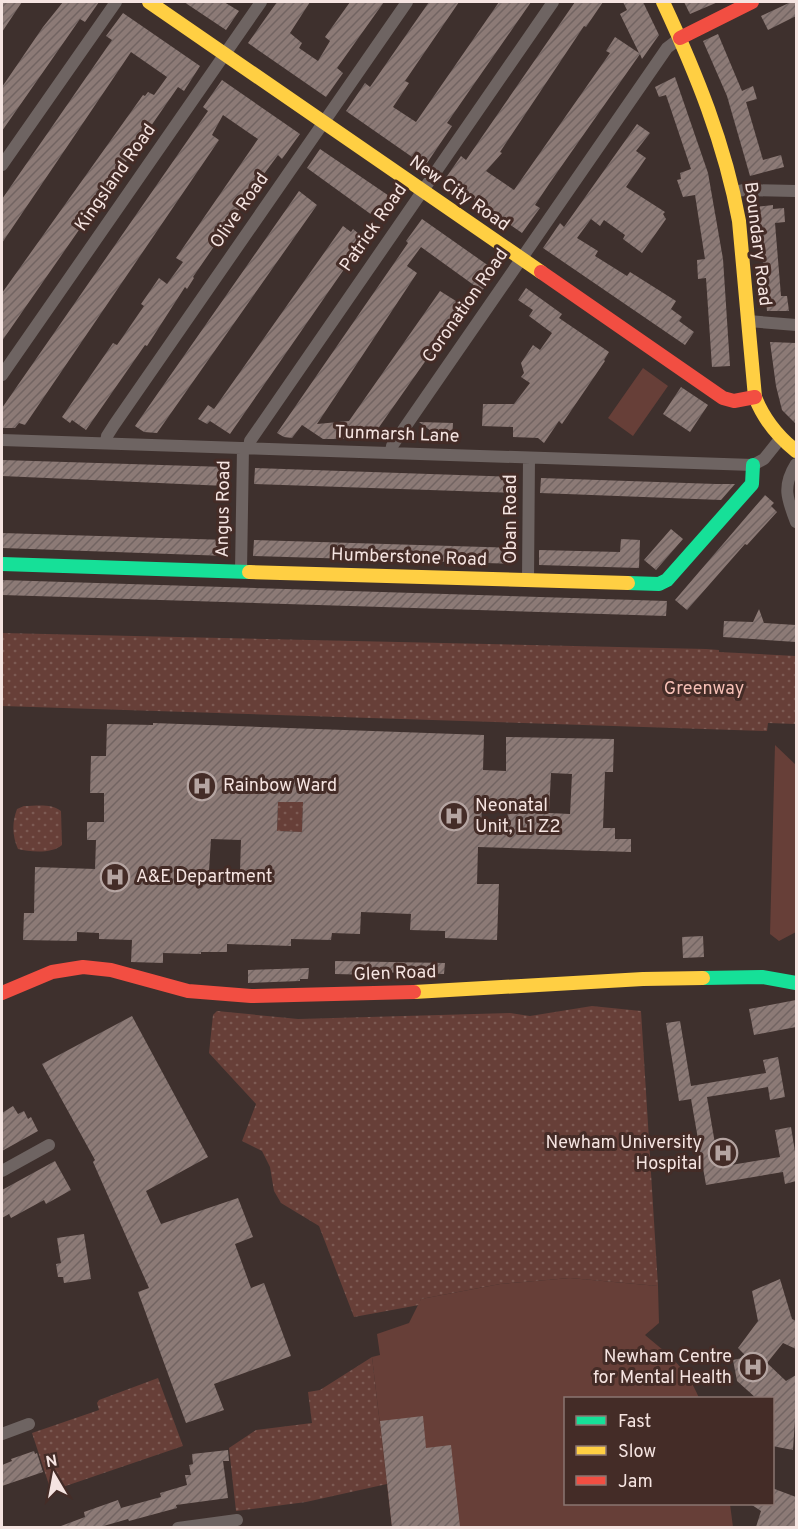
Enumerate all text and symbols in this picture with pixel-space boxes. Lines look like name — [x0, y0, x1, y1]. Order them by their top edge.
street label: Kingsland Road — [70, 120, 162, 236]
street label: New City Road — [404, 151, 514, 237]
street label: Olive Road — [206, 169, 274, 253]
street label: Patrick Road — [335, 180, 413, 276]
street label: Boundary Road — [738, 181, 776, 307]
street label: Coronation Road — [418, 244, 514, 368]
street label: Tunmarsh Lane — [334, 421, 460, 449]
street label: Angus Road — [212, 460, 236, 558]
street label: Oban Road — [500, 474, 523, 564]
street label: Humberstone Road — [331, 544, 487, 572]
park label: Greenway — [664, 678, 744, 701]
hospital icon: Rainbow Ward — [186, 770, 218, 802]
place label: Rainbow Ward — [223, 775, 337, 798]
place label: Neonatal Unit, L1 Z2 — [475, 795, 561, 839]
hospital icon: Neonatal Unit, L1 Z2 — [438, 800, 470, 832]
hospital icon: A&E Department — [99, 861, 131, 893]
place label: A&E Department — [136, 866, 273, 889]
street label: Glen Road — [353, 961, 437, 987]
place label: Newham University Hospital — [546, 1132, 702, 1176]
hospital icon: Newham University Hospital — [707, 1137, 739, 1169]
place label: Newham Centre for Mental Health — [593, 1346, 732, 1390]
hospital icon: Newham Centre for Mental Health — [737, 1351, 769, 1383]
legend — [564, 1397, 774, 1505]
text: Fast — [618, 1411, 651, 1434]
text: Slow — [618, 1441, 656, 1464]
north arrow — [24, 1445, 84, 1505]
text: N — [44, 1451, 59, 1473]
text: Jam — [618, 1471, 653, 1494]

